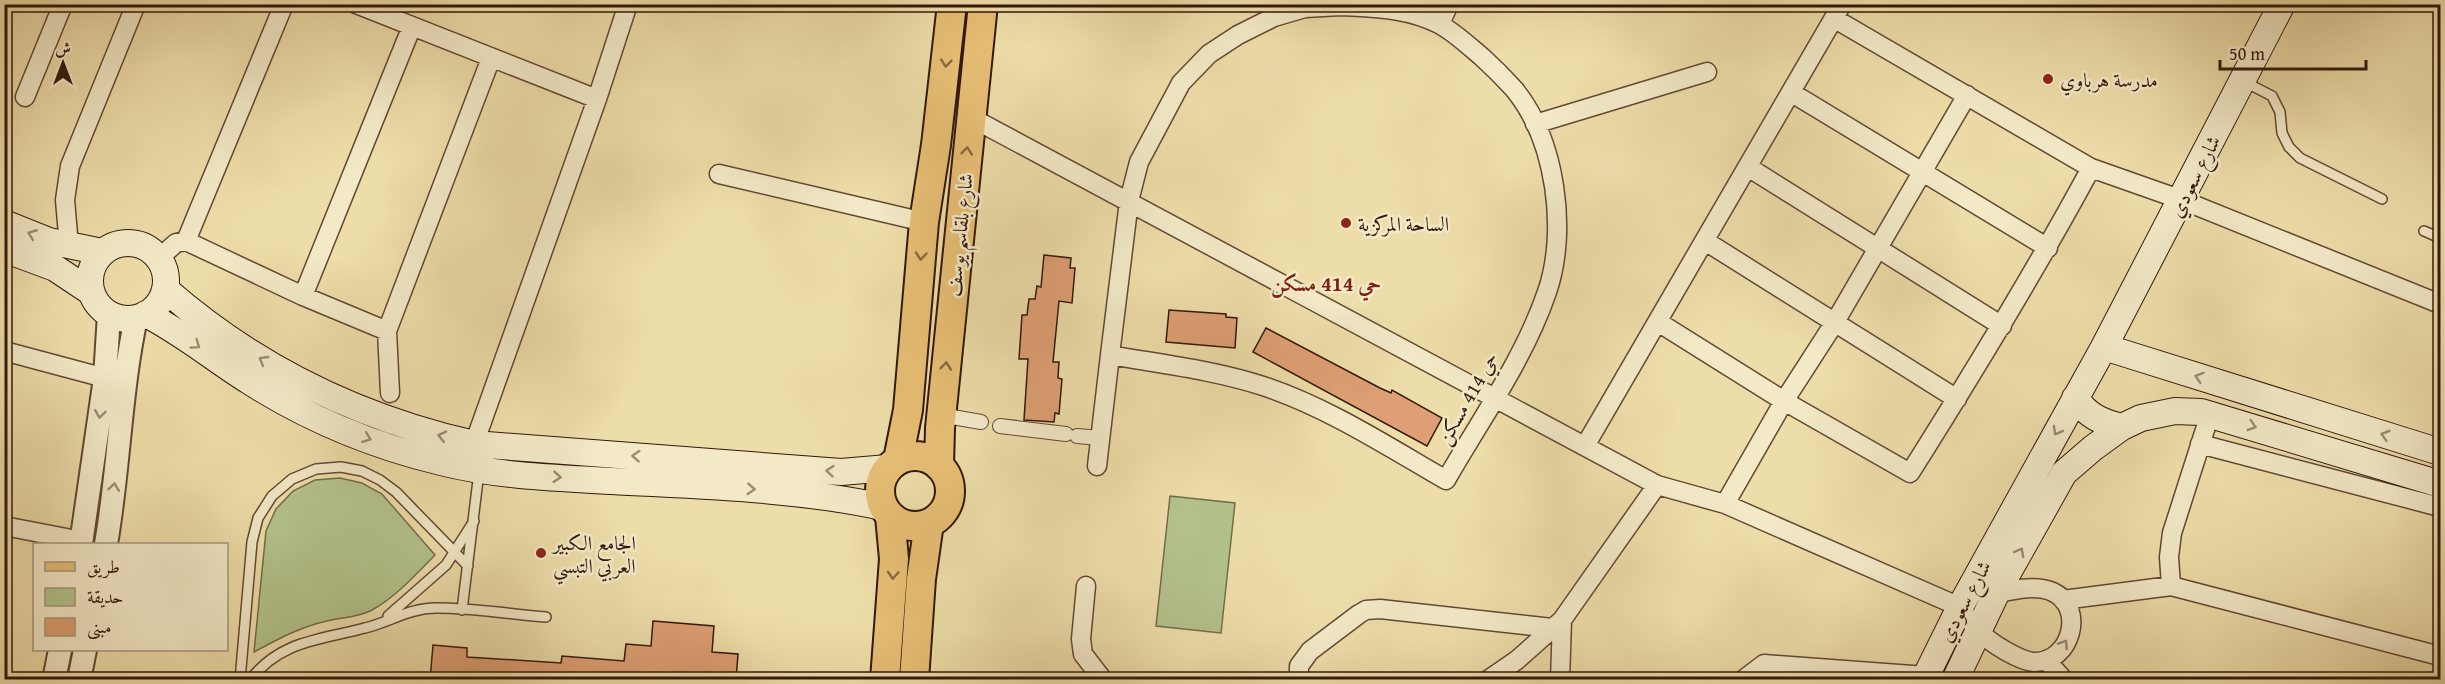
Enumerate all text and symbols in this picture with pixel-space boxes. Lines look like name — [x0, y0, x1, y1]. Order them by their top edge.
north arrow — [33, 33, 93, 93]
scale bar — [2220, 33, 2366, 71]
text: ش — [55, 36, 71, 60]
text: 50 m — [2229, 40, 2265, 67]
one-way arrow — [940, 58, 952, 67]
place label: مدرسة هرباوي — [2060, 65, 2158, 96]
marker: مدرسة هرباوي — [2041, 72, 2055, 86]
street label: شارع سعودي — [2161, 130, 2231, 224]
one-way arrow — [960, 146, 973, 156]
street label: شارع بلقاسم يوسف — [938, 172, 986, 299]
place label: الساحة المركزية — [1358, 209, 1449, 238]
marker: الساحة المركزية — [1339, 216, 1353, 230]
one-way arrow — [28, 229, 39, 241]
one-way arrow — [915, 252, 928, 261]
district label: حي 414 مسكن — [1271, 268, 1381, 302]
one-way arrow — [189, 338, 200, 349]
street label: حي 414 مسكن — [1429, 346, 1507, 451]
one-way arrow — [259, 356, 270, 368]
one-way arrow — [939, 361, 952, 371]
one-way arrow — [2194, 371, 2204, 384]
one-way arrow — [95, 410, 107, 419]
one-way arrow — [2246, 419, 2257, 431]
one-way arrow — [2053, 425, 2064, 435]
one-way arrow — [2380, 430, 2391, 442]
one-way arrow — [360, 431, 371, 443]
one-way arrow — [437, 431, 447, 444]
one-way arrow — [631, 450, 640, 463]
one-way arrow — [826, 465, 835, 478]
one-way arrow — [552, 470, 561, 483]
one-way arrow — [108, 482, 120, 491]
one-way arrow — [747, 482, 756, 495]
place label: الجامع الكبير العربي التبسي — [551, 528, 636, 585]
legend — [33, 543, 228, 651]
marker: الجامع الكبير العربي التبسي — [534, 546, 548, 560]
one-way arrow — [2013, 548, 2024, 559]
text: طريق — [87, 553, 120, 580]
street label: شارع سعودي — [1930, 555, 2001, 649]
one-way arrow — [887, 570, 900, 579]
text: حديقة — [87, 583, 123, 610]
text: مبنى — [87, 613, 112, 640]
one-way arrow — [2057, 640, 2068, 651]

